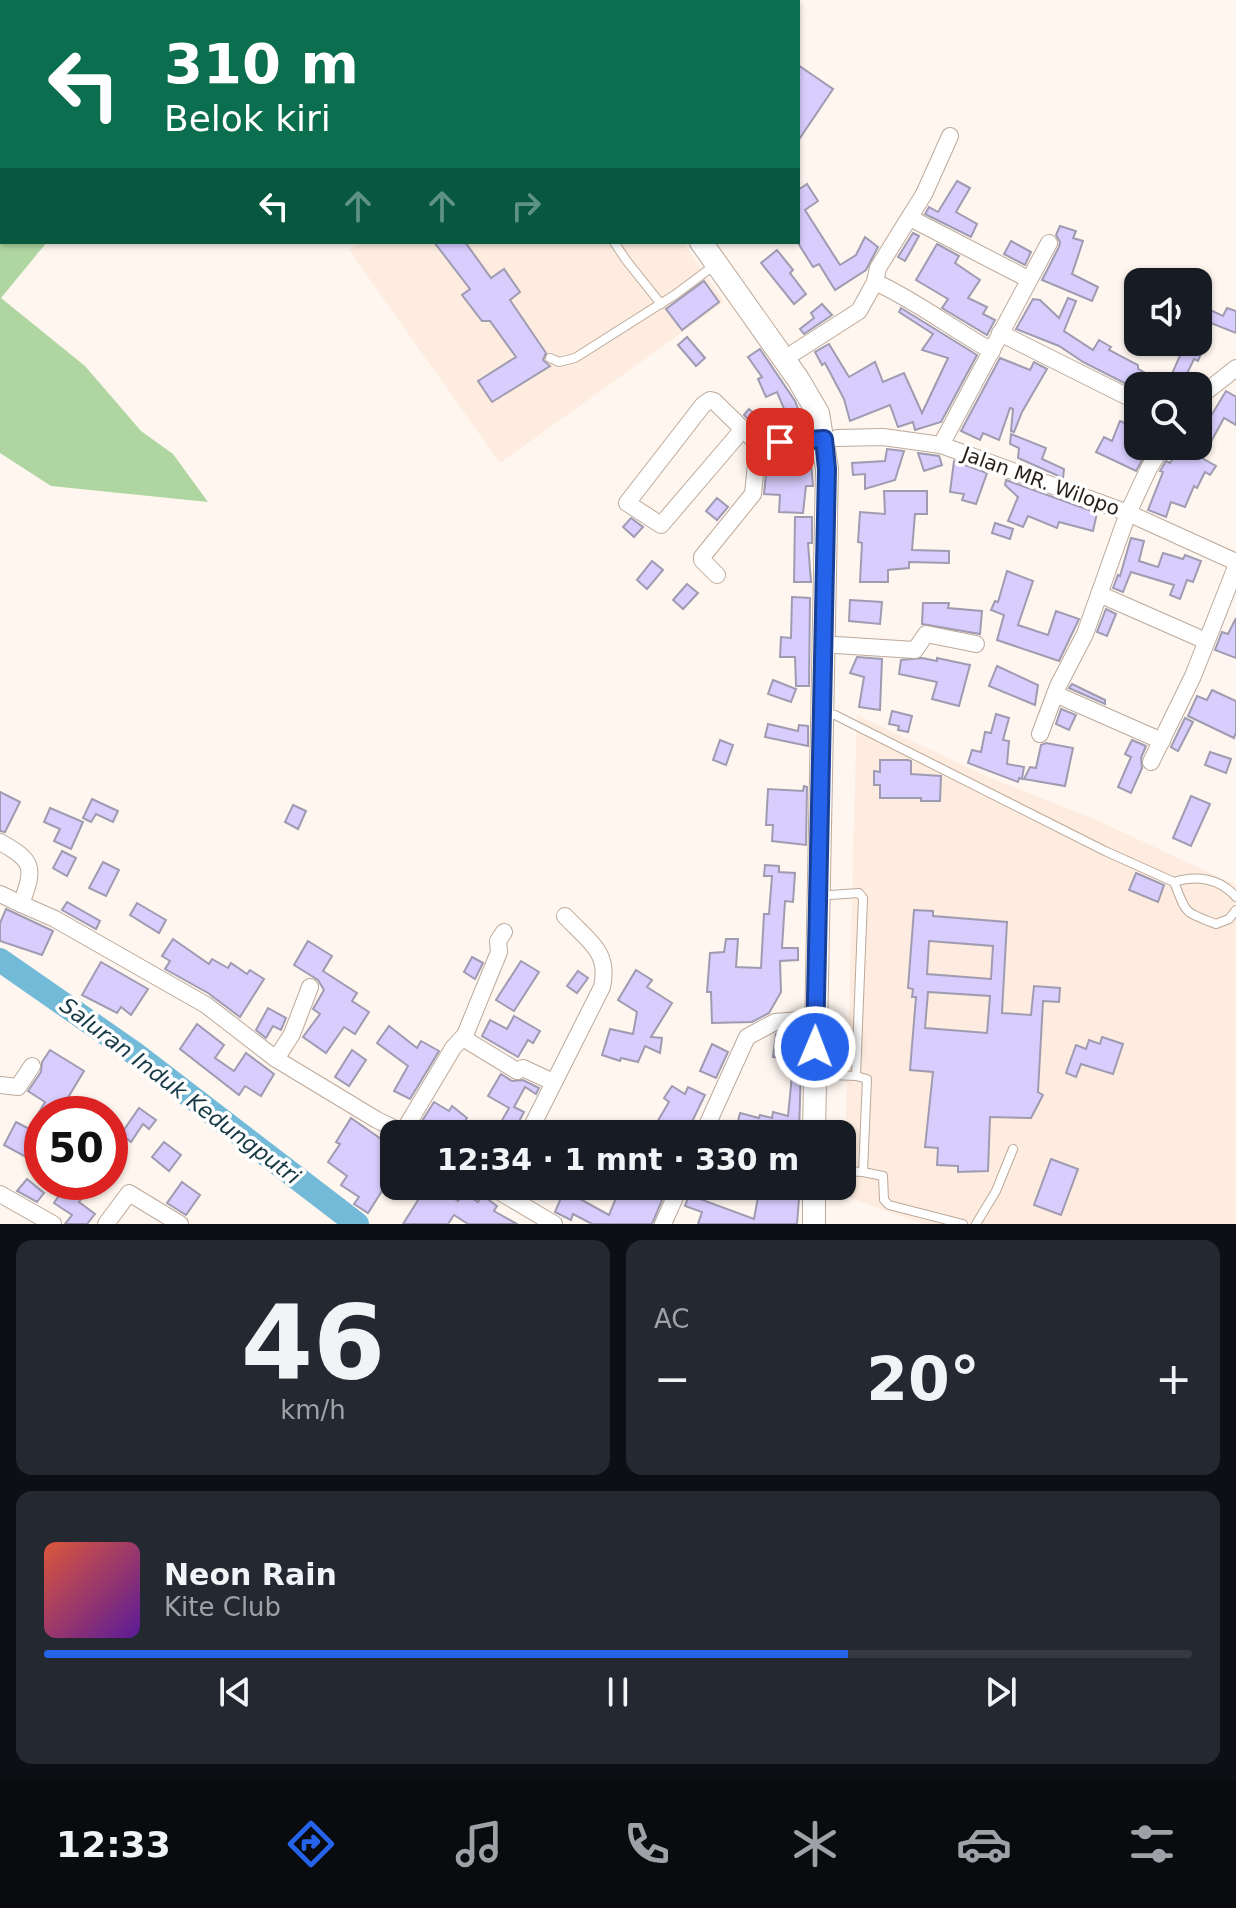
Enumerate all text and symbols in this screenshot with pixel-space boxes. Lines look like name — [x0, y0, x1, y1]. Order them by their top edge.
text: 310 m — [164, 31, 359, 96]
icon: left — [32, 32, 136, 136]
text: Belok kiri — [164, 98, 331, 139]
icon: left — [252, 184, 296, 228]
icon: ahead — [336, 184, 380, 228]
icon: ahead — [420, 184, 464, 228]
icon: right — [504, 184, 548, 228]
map controls — [1124, 268, 1212, 460]
button: sound — [1124, 268, 1212, 356]
button: search — [1124, 372, 1212, 460]
pin — [746, 408, 814, 476]
icon: arrive — [758, 420, 802, 464]
street label: Jalan MR. Wilopo — [957, 441, 1123, 521]
water label: Saluran Induk Kedungputri — [55, 993, 305, 1189]
position arrow — [773, 1005, 857, 1089]
speed limit sign: 50 — [24, 1096, 128, 1200]
text: 12:34 · 1 mnt · 330 m — [437, 1142, 799, 1177]
text: 46 — [241, 1282, 385, 1404]
text: AC — [654, 1304, 689, 1334]
text: 20° — [866, 1344, 980, 1414]
text: − — [654, 1353, 691, 1404]
text: + — [1155, 1353, 1192, 1404]
text: km/h — [280, 1395, 346, 1425]
text: Neon Rain — [164, 1557, 337, 1592]
text: Kite Club — [164, 1592, 281, 1622]
icon: previous — [213, 1670, 257, 1714]
icon: pause — [596, 1670, 640, 1714]
icon: next — [979, 1670, 1023, 1714]
icon: directions — [283, 1816, 339, 1872]
icon: music — [451, 1816, 507, 1872]
icon: phone — [619, 1816, 675, 1872]
icon: climate — [787, 1816, 843, 1872]
icon: car — [956, 1816, 1012, 1872]
icon: filters — [1124, 1816, 1180, 1872]
text: 12:33 — [56, 1824, 171, 1865]

